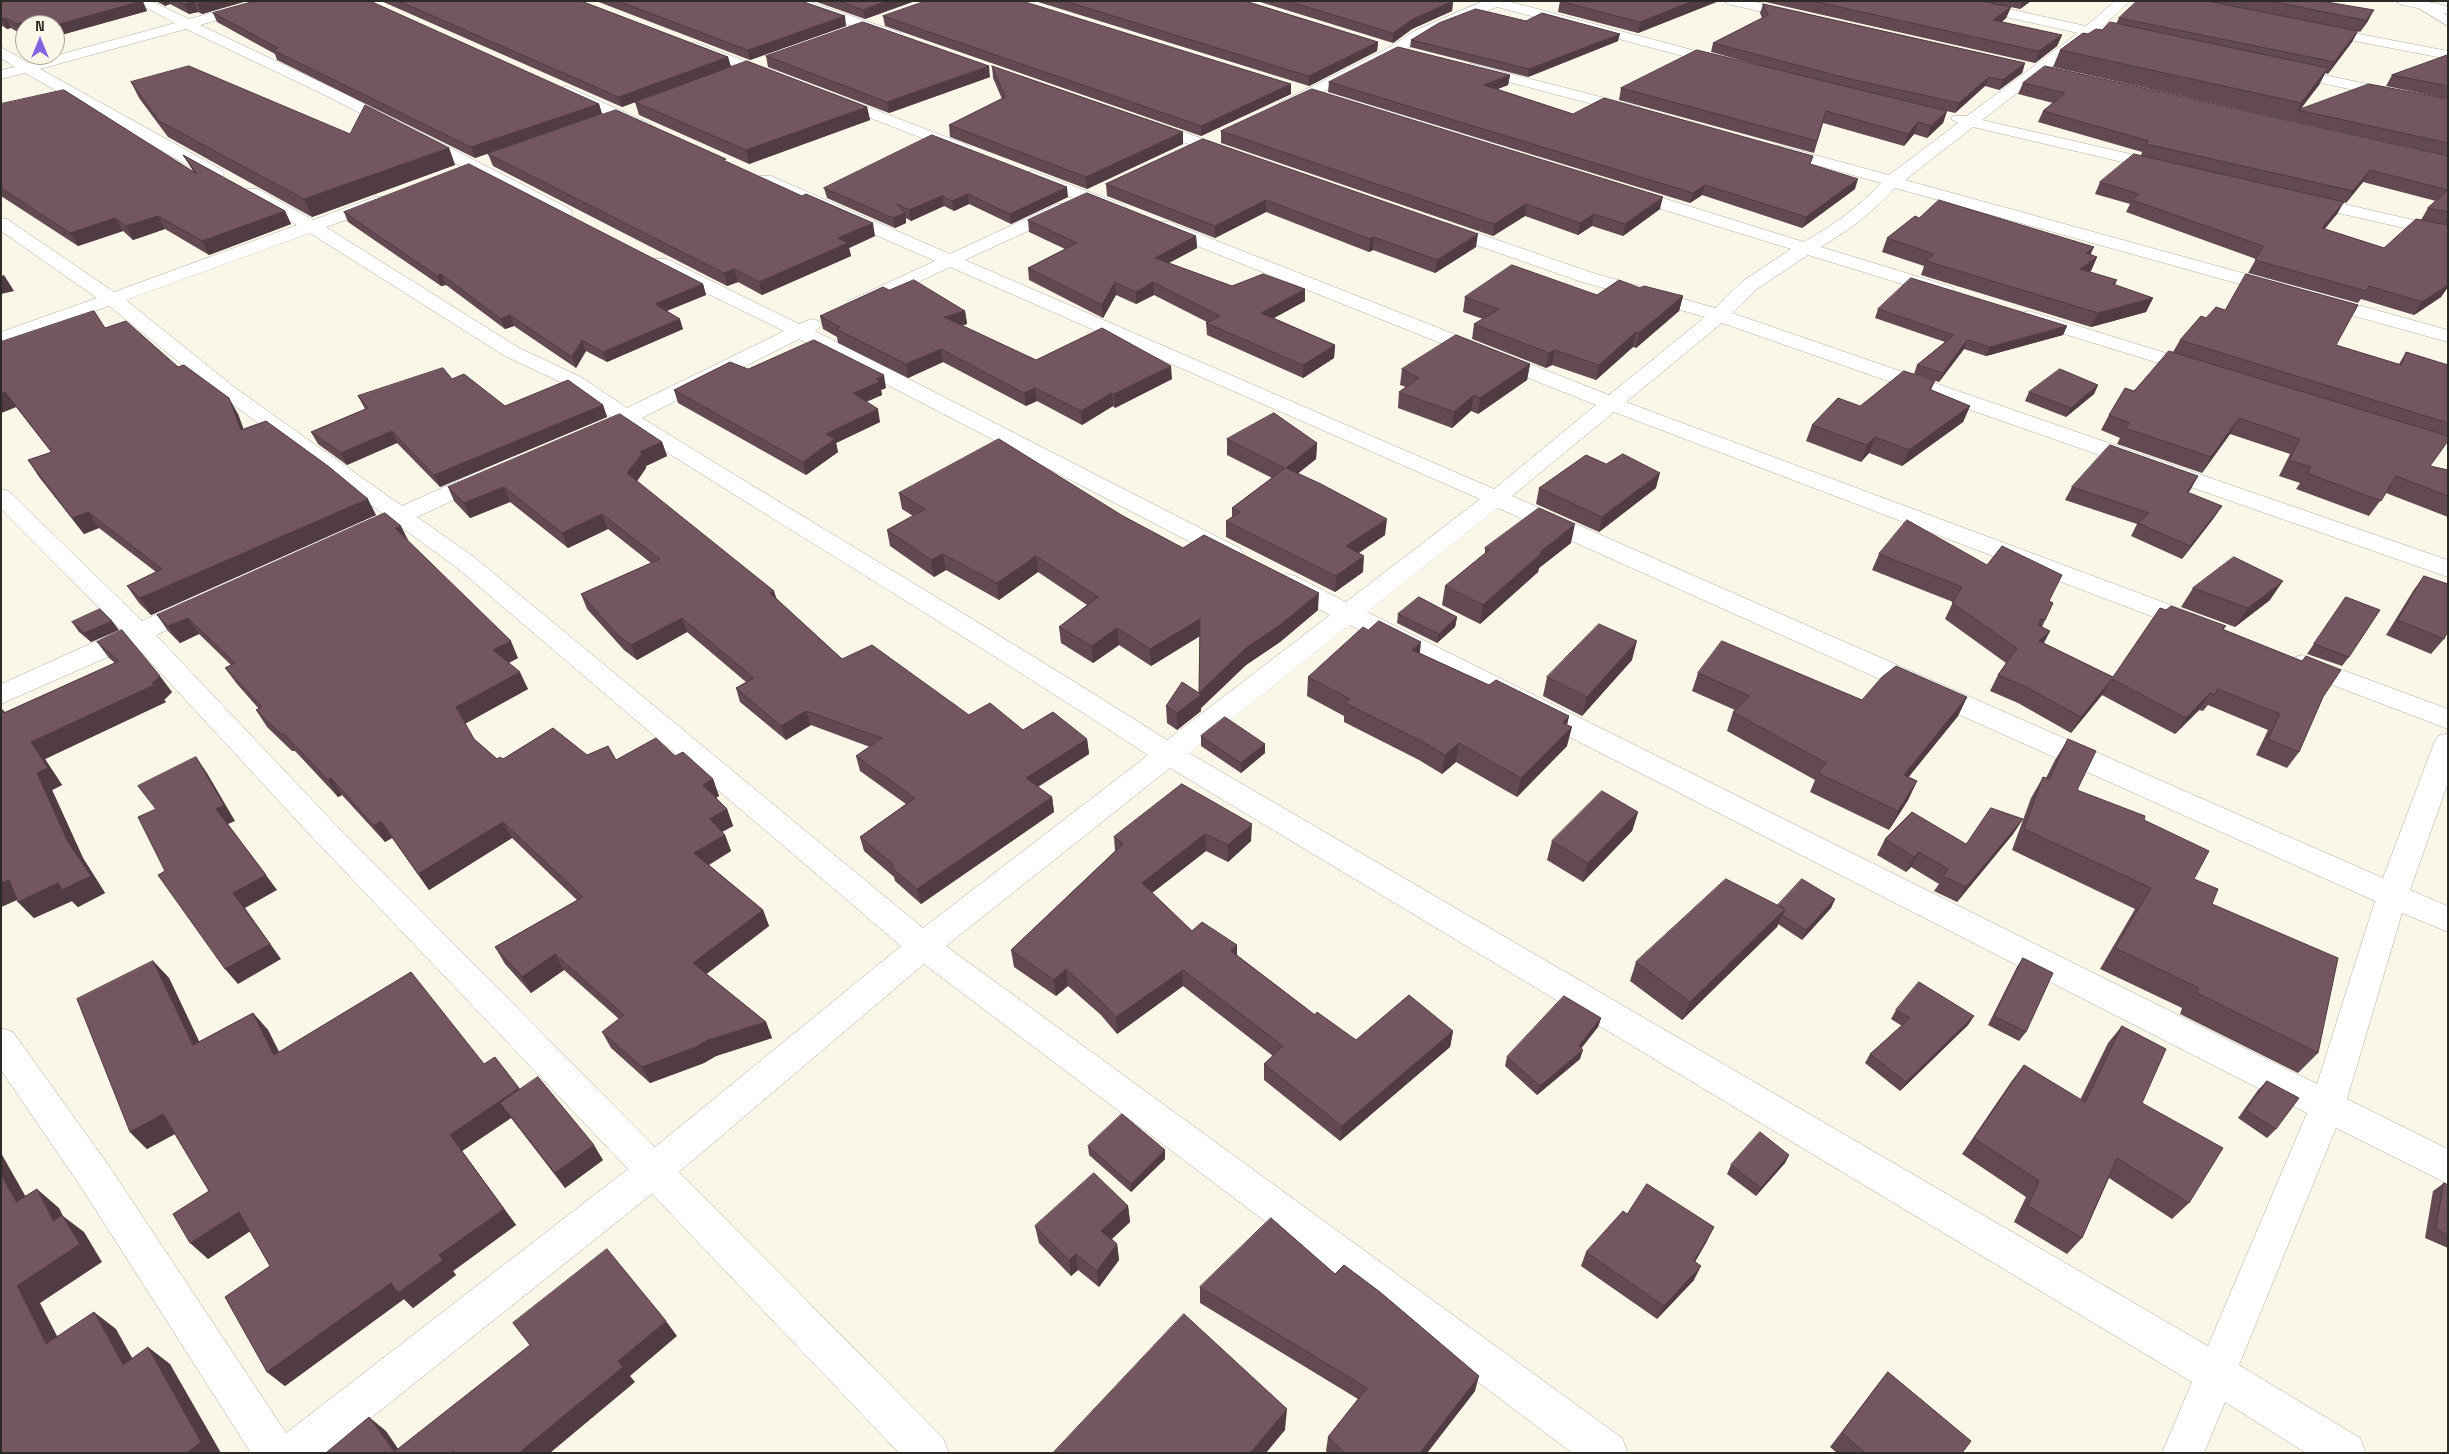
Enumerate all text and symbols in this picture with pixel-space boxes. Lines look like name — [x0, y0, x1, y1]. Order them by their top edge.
north arrow — [15, 15, 65, 65]
text: N — [35, 17, 45, 35]

